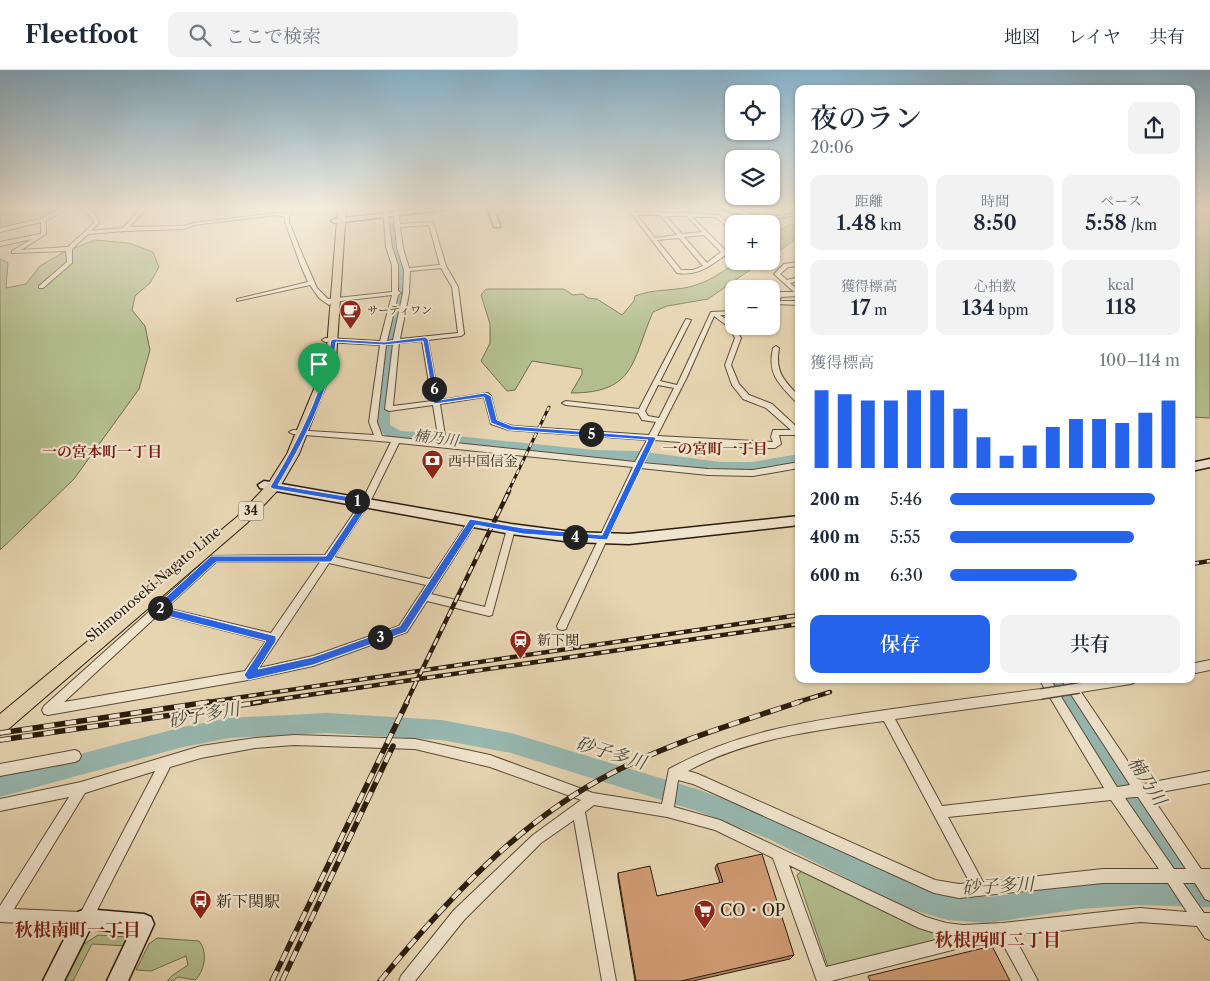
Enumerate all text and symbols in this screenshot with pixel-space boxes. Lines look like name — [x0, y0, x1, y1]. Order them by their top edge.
search box — [168, 12, 518, 57]
text: Fleetfoot — [25, 20, 138, 49]
icon: search — [186, 21, 214, 49]
text: ここで検索 — [226, 25, 321, 48]
text: 地図 — [1004, 26, 1040, 48]
text: レイヤ — [1068, 26, 1121, 48]
text: 共有 — [1149, 26, 1185, 48]
map controls — [725, 85, 780, 335]
button: locate — [725, 85, 780, 140]
text: 夜のラン — [810, 101, 922, 135]
button: share — [1128, 102, 1180, 154]
text: 20:06 — [810, 137, 853, 157]
button: layers — [725, 150, 780, 205]
text: 距離 — [855, 192, 883, 210]
text: 時間 — [981, 192, 1009, 210]
text: ペース — [1100, 192, 1142, 210]
text: 1.48 — [837, 210, 877, 235]
text: 8:50 — [973, 210, 1017, 235]
text: 5:58 — [1085, 210, 1127, 235]
button: + — [725, 215, 780, 270]
text: km — [877, 216, 901, 234]
text: /km — [1127, 216, 1157, 234]
text: kcal — [1108, 276, 1134, 294]
text: 獲得標高 — [841, 277, 897, 295]
text: 心拍数 — [974, 277, 1016, 295]
button: − — [725, 280, 780, 335]
text: 118 — [1105, 294, 1137, 319]
text: 17 — [851, 295, 871, 320]
text: 134 — [961, 295, 995, 320]
cafe icon: サーティワン — [339, 298, 363, 329]
text: m — [871, 301, 887, 319]
text: bpm — [995, 301, 1029, 319]
place label: サーティワン — [367, 303, 432, 317]
pin — [298, 343, 340, 394]
icon: arrive — [305, 350, 333, 378]
text: 100–114 m — [1099, 350, 1180, 370]
text: 獲得標高 — [810, 352, 874, 372]
pin: 6 — [422, 376, 446, 402]
text: 6 — [430, 380, 439, 398]
pin: 5 — [578, 422, 604, 446]
water label: 楠乃川 — [413, 425, 462, 450]
text: 5 — [588, 425, 595, 443]
district label: 一の宮町一丁目 — [662, 439, 768, 458]
district label: 一の宮本町一丁目 — [42, 442, 162, 461]
bank icon: 西中国信金 — [420, 449, 444, 480]
place label: 西中国信金 — [448, 452, 518, 470]
pin: 1 — [344, 488, 370, 514]
text: 200 m — [810, 489, 860, 509]
text: 5:46 — [890, 489, 922, 509]
text: 1 — [354, 492, 361, 510]
road number: 34 — [238, 502, 264, 521]
street label: Shimonoseki Nagato Line — [82, 522, 224, 646]
pin: 4 — [562, 524, 588, 550]
text: 400 m — [810, 527, 860, 547]
text: 5:55 — [890, 527, 921, 547]
text: 4 — [571, 528, 580, 546]
text: 600 m — [810, 565, 860, 585]
text: 6:30 — [890, 565, 923, 585]
pin: 2 — [148, 596, 172, 620]
text: 2 — [156, 599, 165, 617]
button: 保存 — [810, 615, 990, 673]
button: 共有 — [1000, 615, 1180, 673]
pin: 3 — [368, 624, 392, 650]
text: 3 — [377, 628, 384, 646]
station icon: 新下関 — [509, 628, 533, 659]
place label: 新下関 — [537, 631, 579, 649]
water label: 砂子多川 — [167, 698, 243, 732]
water label: 砂子多川 — [573, 732, 651, 775]
water label: 楠乃川 — [1123, 752, 1172, 811]
water label: 砂子多川 — [961, 873, 1037, 899]
bus stop icon: 新下関駅 — [188, 889, 212, 920]
place label: 新下関駅 — [216, 891, 280, 911]
supermarket icon: CO・OP — [692, 898, 716, 929]
place label: CO・OP — [720, 900, 786, 920]
district label: 秋根南町一丁目 — [15, 919, 141, 941]
district label: 秋根西町二丁目 — [935, 929, 1061, 951]

